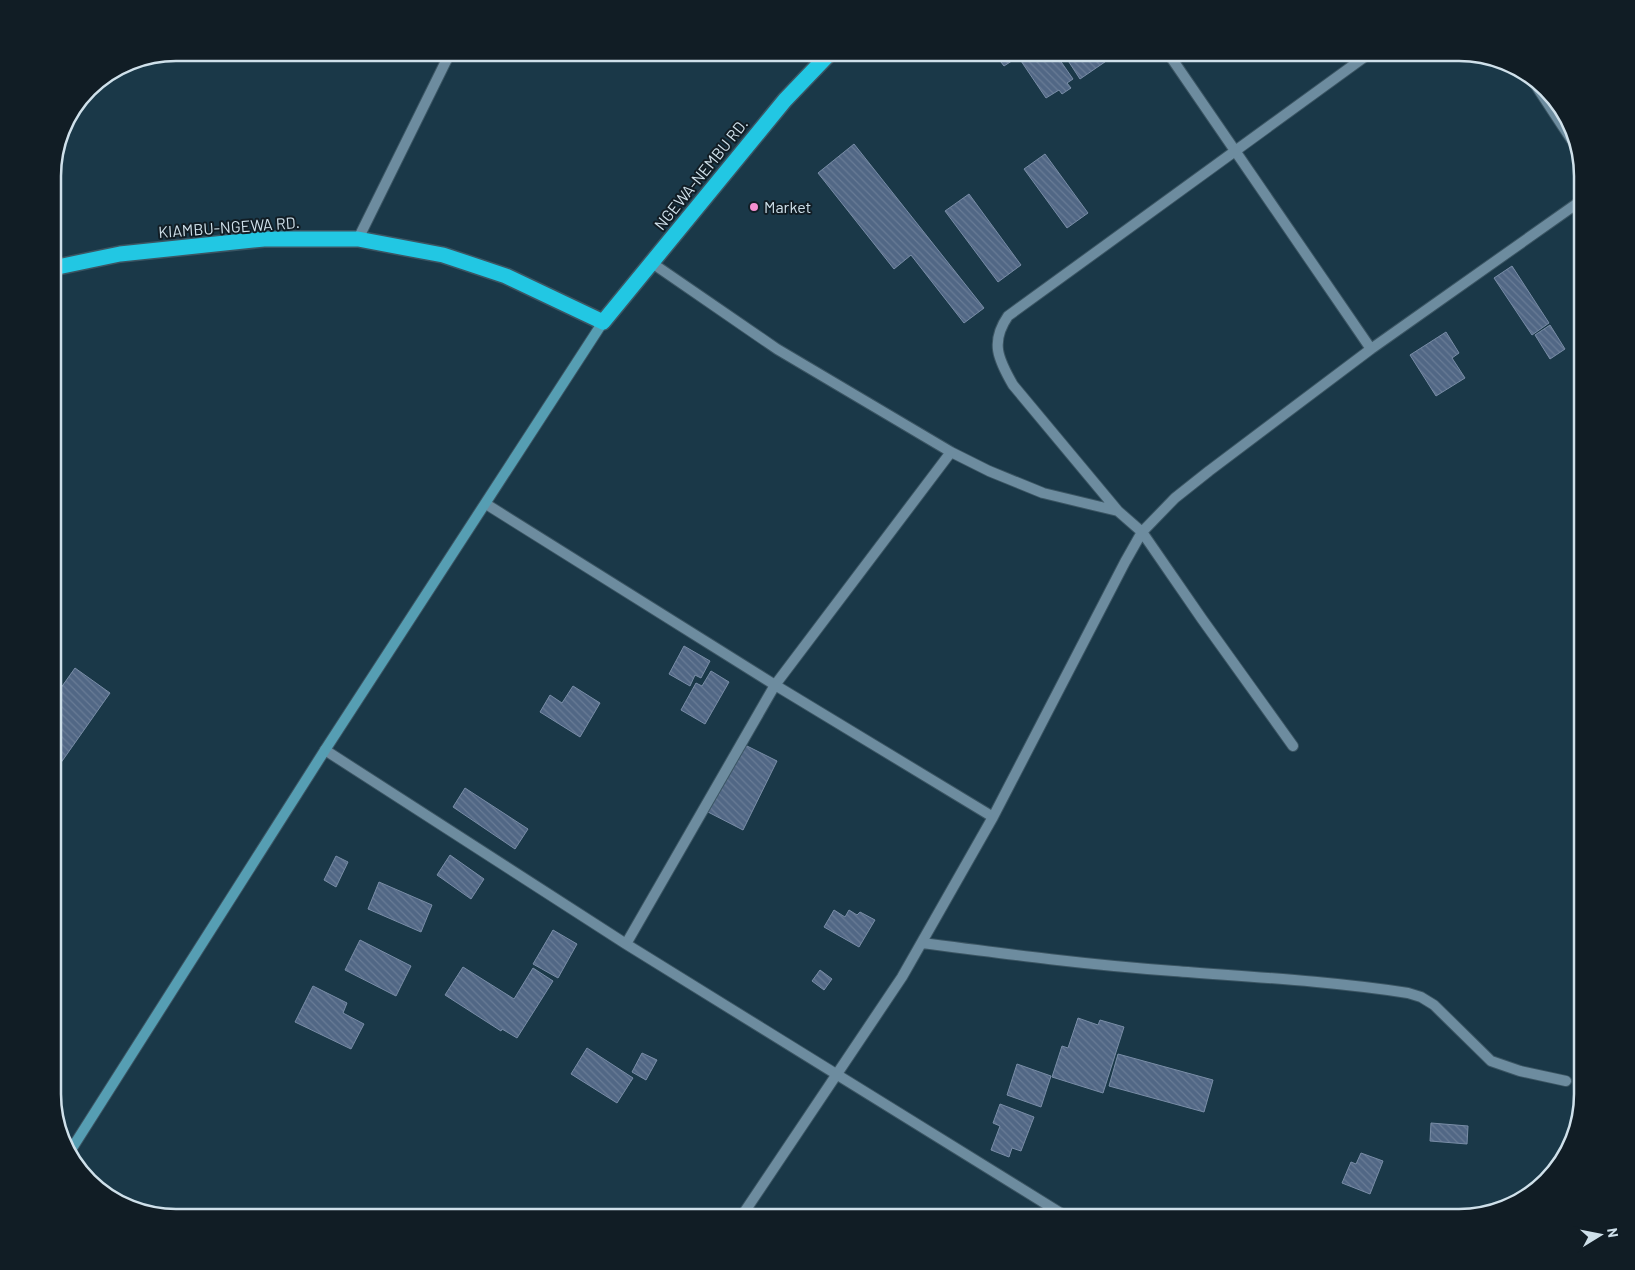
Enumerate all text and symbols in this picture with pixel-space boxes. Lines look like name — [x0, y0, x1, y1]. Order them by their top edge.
street label: NGEWA-NEMBU RD. — [650, 114, 751, 233]
place label: Market — [764, 197, 811, 216]
marker: Market — [748, 201, 760, 213]
street label: KIAMBU-NGEWA RD. — [158, 212, 300, 241]
north arrow — [1575, 1210, 1625, 1260]
text: N — [1604, 1227, 1622, 1239]

